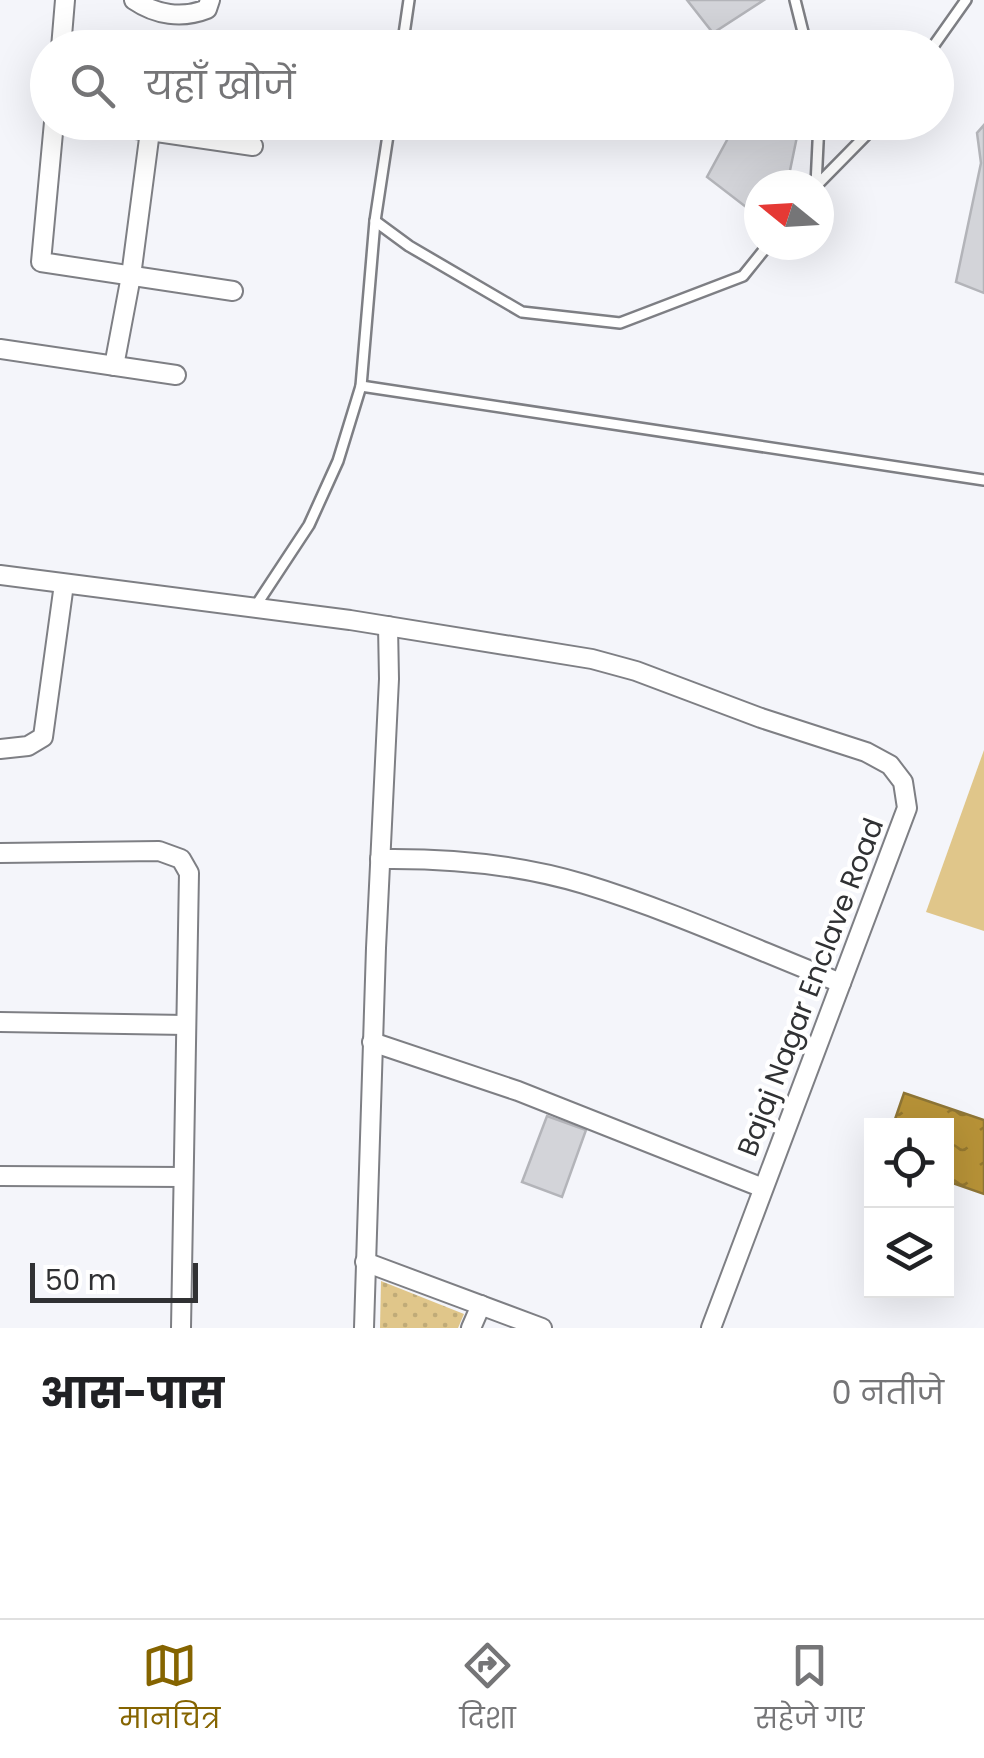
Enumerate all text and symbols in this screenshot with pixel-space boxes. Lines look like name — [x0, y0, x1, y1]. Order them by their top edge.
search box — [30, 30, 954, 140]
icon: search — [65, 58, 120, 113]
text: यहाँ खोजें — [145, 59, 295, 112]
north arrow — [744, 170, 834, 260]
street label: Bajaj Nagar Enclave Road — [728, 813, 893, 1162]
map controls — [864, 1118, 954, 1298]
button: locate — [864, 1118, 954, 1208]
button: layers — [864, 1208, 954, 1298]
scale bar — [30, 1258, 198, 1302]
text: 50 m — [45, 1261, 116, 1300]
text: आस-पास — [40, 1364, 224, 1423]
text: 0 नतीजे — [832, 1370, 944, 1415]
tab: मानचित्र — [120, 1638, 220, 1740]
tab: दिशा — [459, 1638, 516, 1740]
tab: सहेजे गए — [755, 1638, 864, 1740]

